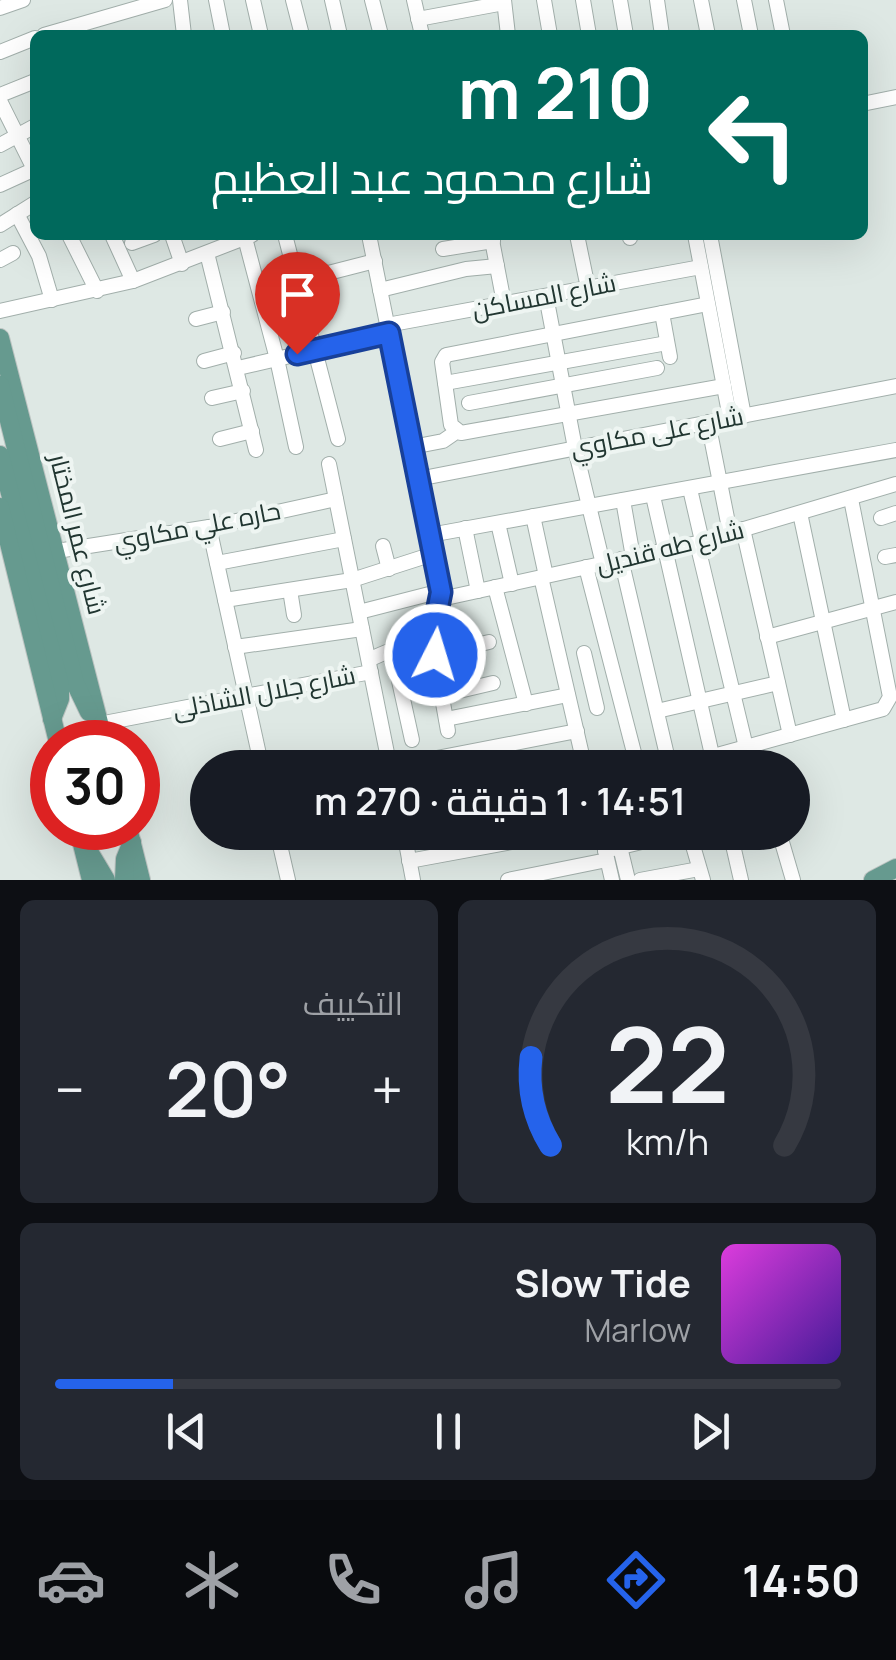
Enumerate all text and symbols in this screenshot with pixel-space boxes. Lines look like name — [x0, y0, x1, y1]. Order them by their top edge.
text: 210 m — [458, 44, 653, 140]
icon: left — [688, 70, 818, 200]
text: شارع محمود عبد العظيم — [211, 146, 653, 208]
pin — [255, 252, 340, 355]
street label: شارع المساكن — [469, 264, 619, 327]
icon: arrive — [270, 267, 325, 322]
street label: شارع على مكاوي — [567, 398, 747, 468]
street label: شارع عمر المختار — [41, 448, 115, 618]
street label: حاره علي مكاوي — [110, 492, 284, 562]
street label: شارع طه قنديل — [592, 511, 748, 582]
position arrow — [383, 603, 487, 707]
street label: شارع جلال الشاذلى — [169, 657, 358, 726]
speed limit sign: 30 — [30, 720, 160, 850]
text: 14:51 · 1 دقيقة · 270 m — [314, 774, 686, 826]
text: التكييف — [303, 981, 403, 1025]
text: 22 — [605, 992, 729, 1134]
text: 20° — [165, 1037, 291, 1140]
text: − — [55, 1051, 85, 1127]
text: + — [371, 1051, 403, 1127]
text: km/h — [625, 1117, 709, 1166]
text: Slow Tide — [515, 1256, 691, 1308]
text: Marlow — [584, 1308, 691, 1352]
icon: previous — [159, 1404, 214, 1459]
icon: pause — [421, 1404, 476, 1459]
icon: next — [683, 1404, 738, 1459]
icon: car — [36, 1545, 106, 1615]
icon: climate — [177, 1545, 247, 1615]
icon: phone — [318, 1545, 388, 1615]
icon: music — [459, 1545, 529, 1615]
icon: directions — [601, 1545, 671, 1615]
text: 14:50 — [742, 1549, 860, 1611]

